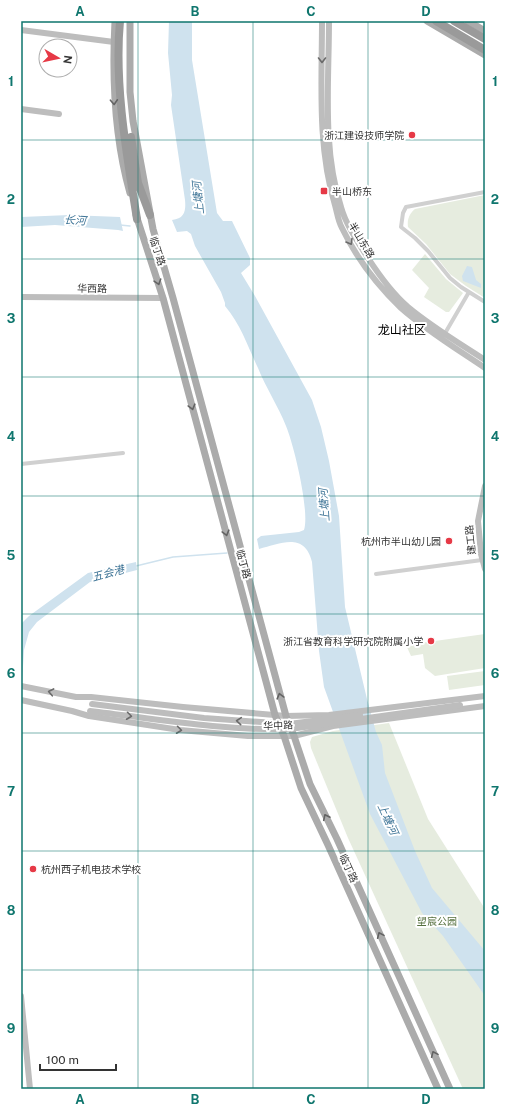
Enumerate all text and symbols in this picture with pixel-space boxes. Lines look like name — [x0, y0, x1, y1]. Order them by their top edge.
text: A — [75, 4, 85, 19]
text: B — [191, 4, 200, 19]
text: C — [306, 4, 316, 19]
text: D — [421, 4, 431, 19]
north arrow — [38, 38, 78, 78]
text: N — [61, 54, 74, 65]
one-way arrow — [318, 57, 326, 63]
text: 1 — [8, 74, 14, 89]
text: 1 — [492, 74, 498, 89]
one-way arrow — [110, 99, 119, 105]
place label: 浙江建设技师学院 — [324, 129, 404, 141]
marker: 浙江建设技师学院 — [407, 130, 417, 140]
water label: 上塘河 — [190, 179, 206, 215]
place label: 半山桥东 — [332, 185, 372, 197]
marker: 半山桥东 — [319, 186, 329, 196]
text: 2 — [7, 192, 15, 207]
text: 2 — [491, 192, 499, 207]
water label: 长河 — [64, 213, 88, 227]
street label: 半山东路 — [347, 220, 377, 260]
street label: 临丁路 — [148, 235, 168, 267]
one-way arrow — [345, 238, 352, 245]
one-way arrow — [153, 278, 161, 285]
street label: 华西路 — [77, 282, 107, 294]
text: 3 — [7, 311, 16, 326]
text: 3 — [491, 311, 500, 326]
district label: 龙山社区 — [378, 323, 426, 337]
one-way arrow — [187, 404, 196, 411]
text: 4 — [7, 429, 16, 444]
text: 4 — [491, 429, 500, 444]
water label: 上塘河 — [317, 486, 331, 522]
street label: 建工路 — [462, 524, 478, 556]
one-way arrow — [221, 530, 229, 536]
place label: 杭州市半山幼儿园 — [361, 535, 441, 547]
marker: 杭州市半山幼儿园 — [444, 536, 454, 546]
text: 5 — [7, 548, 16, 563]
street label: 临丁路 — [234, 548, 254, 580]
text: 5 — [491, 548, 500, 563]
water label: 五会港 — [91, 562, 127, 583]
place label: 浙江省教育科学研究院附属小学 — [283, 635, 423, 647]
marker: 浙江省教育科学研究院附属小学 — [426, 636, 436, 646]
text: 6 — [7, 666, 16, 681]
text: 6 — [491, 666, 500, 681]
one-way arrow — [47, 688, 54, 696]
one-way arrow — [276, 692, 285, 699]
one-way arrow — [126, 711, 132, 720]
one-way arrow — [236, 716, 242, 725]
street label: 华中路 — [263, 718, 293, 732]
one-way arrow — [176, 725, 182, 734]
text: 7 — [7, 784, 15, 799]
text: 7 — [491, 784, 499, 799]
water label: 上塘河 — [376, 802, 401, 838]
one-way arrow — [323, 814, 331, 821]
street label: 临丁路 — [337, 852, 361, 884]
place label: 杭州西子机电技术学校 — [41, 863, 141, 875]
marker: 杭州西子机电技术学校 — [28, 864, 38, 874]
text: 8 — [7, 903, 16, 918]
text: 8 — [491, 903, 500, 918]
park label: 望宸公园 — [417, 915, 457, 927]
one-way arrow — [377, 932, 385, 940]
text: 9 — [7, 1021, 15, 1036]
text: 9 — [491, 1021, 499, 1036]
scale bar — [40, 1046, 116, 1072]
one-way arrow — [431, 1050, 439, 1058]
text: 100 m — [46, 1053, 79, 1067]
text: A — [75, 1092, 85, 1107]
text: B — [191, 1092, 200, 1107]
text: C — [306, 1092, 316, 1107]
text: D — [421, 1092, 431, 1107]

